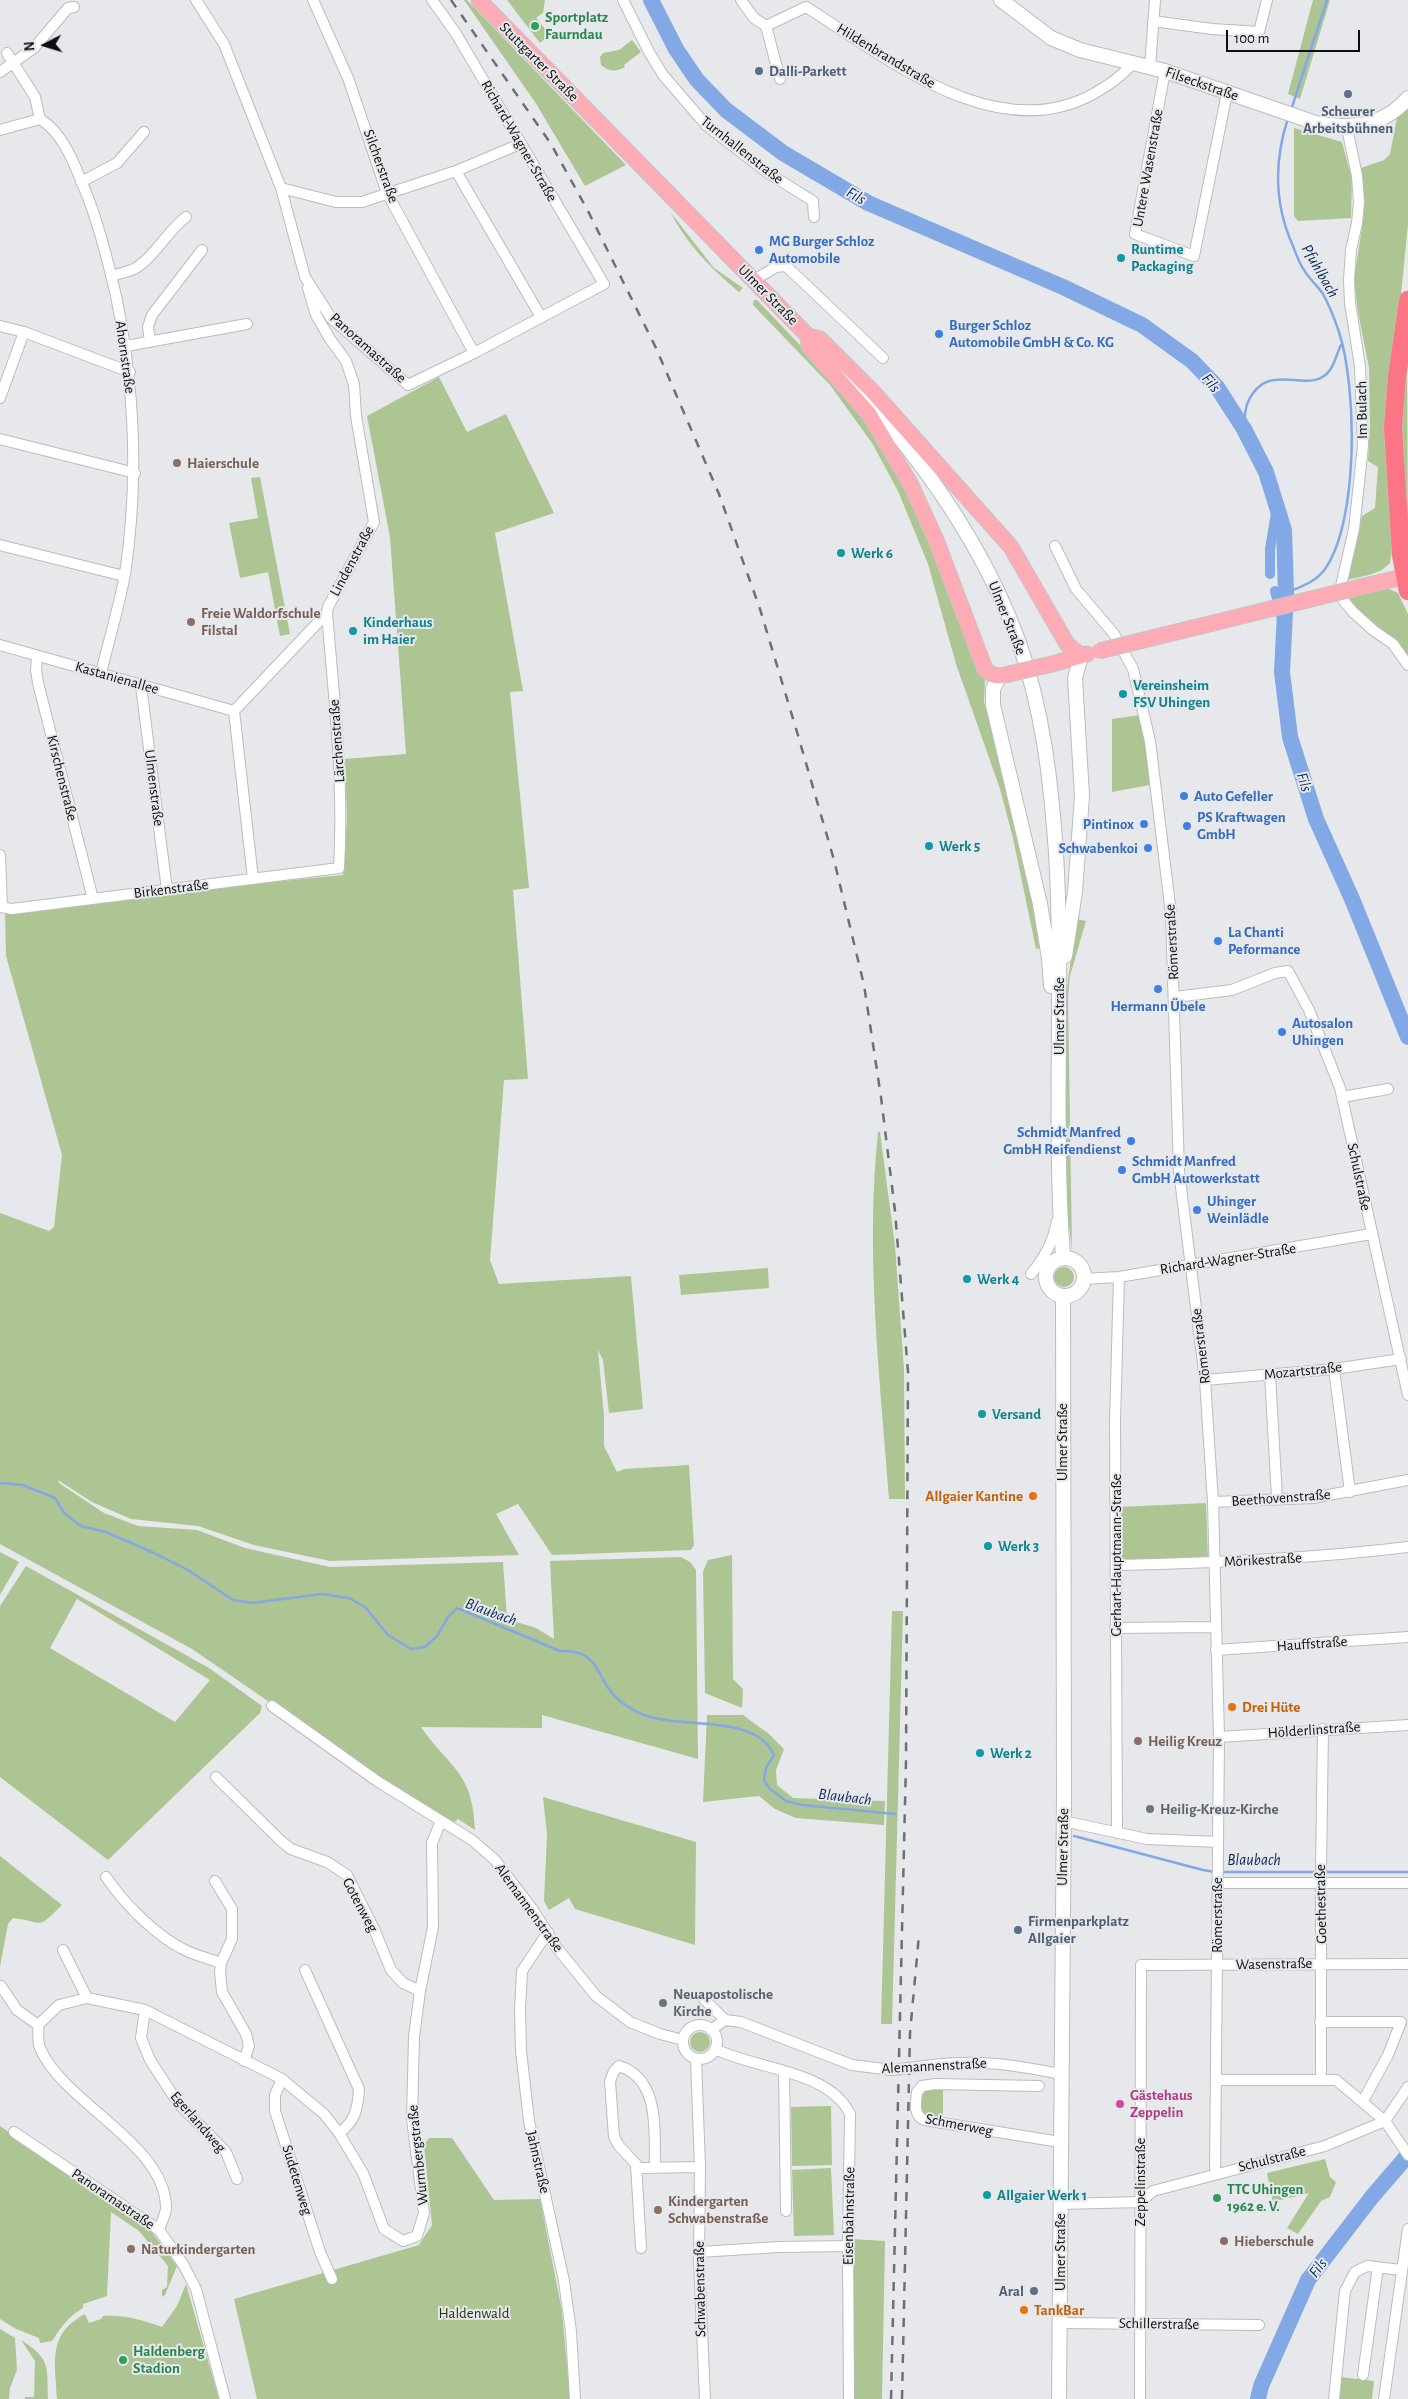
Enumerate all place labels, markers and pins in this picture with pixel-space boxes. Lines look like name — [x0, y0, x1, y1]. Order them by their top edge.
place label: Sportplatz Faurndau — [545, 8, 608, 43]
marker: Sportplatz Faurndau — [529, 20, 541, 32]
place label: Dalli-Parkett — [769, 62, 846, 80]
marker: Dalli-Parkett — [753, 65, 765, 77]
marker: Scheurer Arbeitsbühnen — [1342, 88, 1354, 100]
place label: Scheurer Arbeitsbühnen — [1303, 102, 1393, 137]
place label: MG Burger Schloz Automobile — [769, 232, 874, 267]
place label: Runtime Packaging — [1131, 240, 1193, 275]
marker: MG Burger Schloz Automobile — [753, 244, 765, 256]
marker: Runtime Packaging — [1115, 252, 1127, 264]
place label: Burger Schloz Automobile GmbH & Co. KG — [949, 316, 1114, 351]
marker: Burger Schloz Automobile GmbH & Co. KG — [933, 328, 945, 340]
place label: Haierschule — [187, 454, 259, 472]
marker: Haierschule — [171, 457, 183, 469]
place label: Werk 6 — [851, 544, 893, 562]
marker: Werk 6 — [835, 547, 847, 559]
place label: Freie Waldorfschule Filstal — [201, 604, 321, 639]
place label: Kinderhaus im Haier — [363, 613, 432, 648]
marker: Freie Waldorfschule Filstal — [185, 616, 197, 628]
marker: Kinderhaus im Haier — [347, 625, 359, 637]
place label: Vereinsheim FSV Uhingen — [1133, 676, 1210, 711]
marker: Vereinsheim FSV Uhingen — [1117, 688, 1129, 700]
place label: Auto Gefeller — [1194, 787, 1273, 805]
marker: Auto Gefeller — [1178, 790, 1190, 802]
place label: PS Kraftwagen GmbH — [1197, 808, 1286, 843]
place label: Pintinox — [1083, 815, 1134, 833]
marker: Pintinox — [1138, 818, 1150, 830]
marker: PS Kraftwagen GmbH — [1181, 820, 1193, 832]
place label: Werk 5 — [939, 837, 980, 855]
place label: Schwabenkoi — [1058, 839, 1138, 857]
marker: Werk 5 — [923, 840, 935, 852]
marker: Schwabenkoi — [1142, 842, 1154, 854]
place label: La Chanti Peformance — [1228, 923, 1300, 958]
marker: La Chanti Peformance — [1212, 935, 1224, 947]
marker: Hermann Übele — [1152, 983, 1164, 995]
place label: Hermann Übele — [1110, 997, 1206, 1015]
place label: Autosalon Uhingen — [1292, 1014, 1353, 1049]
marker: Autosalon Uhingen — [1276, 1026, 1288, 1038]
place label: Schmidt Manfred GmbH Reifendienst — [1003, 1123, 1121, 1158]
marker: Schmidt Manfred GmbH Reifendienst — [1125, 1135, 1137, 1147]
place label: Schmidt Manfred GmbH Autowerkstatt — [1132, 1152, 1260, 1187]
marker: Schmidt Manfred GmbH Autowerkstatt — [1116, 1164, 1128, 1176]
place label: Uhinger Weinlädle — [1207, 1192, 1269, 1227]
marker: Uhinger Weinlädle — [1191, 1204, 1203, 1216]
place label: Werk 4 — [977, 1270, 1019, 1288]
marker: Werk 4 — [961, 1273, 973, 1285]
place label: Versand — [992, 1405, 1041, 1423]
marker: Versand — [976, 1408, 988, 1420]
place label: Allgaier Kantine — [925, 1487, 1023, 1505]
marker: Allgaier Kantine — [1027, 1490, 1039, 1502]
place label: Werk 3 — [998, 1537, 1039, 1555]
marker: Werk 3 — [982, 1540, 994, 1552]
place label: Drei Hüte — [1242, 1698, 1300, 1716]
marker: Drei Hüte — [1226, 1701, 1238, 1713]
place label: Heilig Kreuz — [1148, 1732, 1222, 1750]
marker: Heilig Kreuz — [1132, 1735, 1144, 1747]
place label: Werk 2 — [990, 1744, 1032, 1762]
marker: Werk 2 — [974, 1747, 986, 1759]
place label: Heilig-Kreuz-Kirche — [1160, 1800, 1279, 1818]
marker: Heilig-Kreuz-Kirche — [1144, 1803, 1156, 1815]
place label: Firmenparkplatz Allgaier — [1028, 1912, 1129, 1947]
marker: Firmenparkplatz Allgaier — [1012, 1924, 1024, 1936]
place label: Neuapostolische Kirche — [673, 1985, 773, 2020]
marker: Neuapostolische Kirche — [657, 1997, 669, 2009]
place label: Gästehaus Zeppelin — [1130, 2086, 1193, 2121]
marker: Gästehaus Zeppelin — [1114, 2098, 1126, 2110]
place label: TTC Uhingen 1962 e. V. — [1227, 2180, 1304, 2215]
place label: Allgaier Werk 1 — [997, 2186, 1087, 2204]
marker: Allgaier Werk 1 — [981, 2189, 993, 2201]
place label: Kindergarten Schwabenstraße — [668, 2192, 768, 2227]
marker: TTC Uhingen 1962 e. V. — [1211, 2192, 1223, 2204]
marker: Kindergarten Schwabenstraße — [652, 2204, 664, 2216]
place label: Hieberschule — [1234, 2232, 1314, 2250]
marker: Hieberschule — [1218, 2235, 1230, 2247]
place label: Naturkindergarten — [141, 2240, 255, 2258]
marker: Naturkindergarten — [125, 2243, 137, 2255]
place label: Aral — [999, 2282, 1024, 2300]
marker: Aral — [1028, 2285, 1040, 2297]
place label: TankBar — [1034, 2301, 1084, 2319]
marker: TankBar — [1018, 2304, 1030, 2316]
place label: Haldenberg Stadion — [133, 2342, 205, 2377]
marker: Haldenberg Stadion — [117, 2354, 129, 2366]

